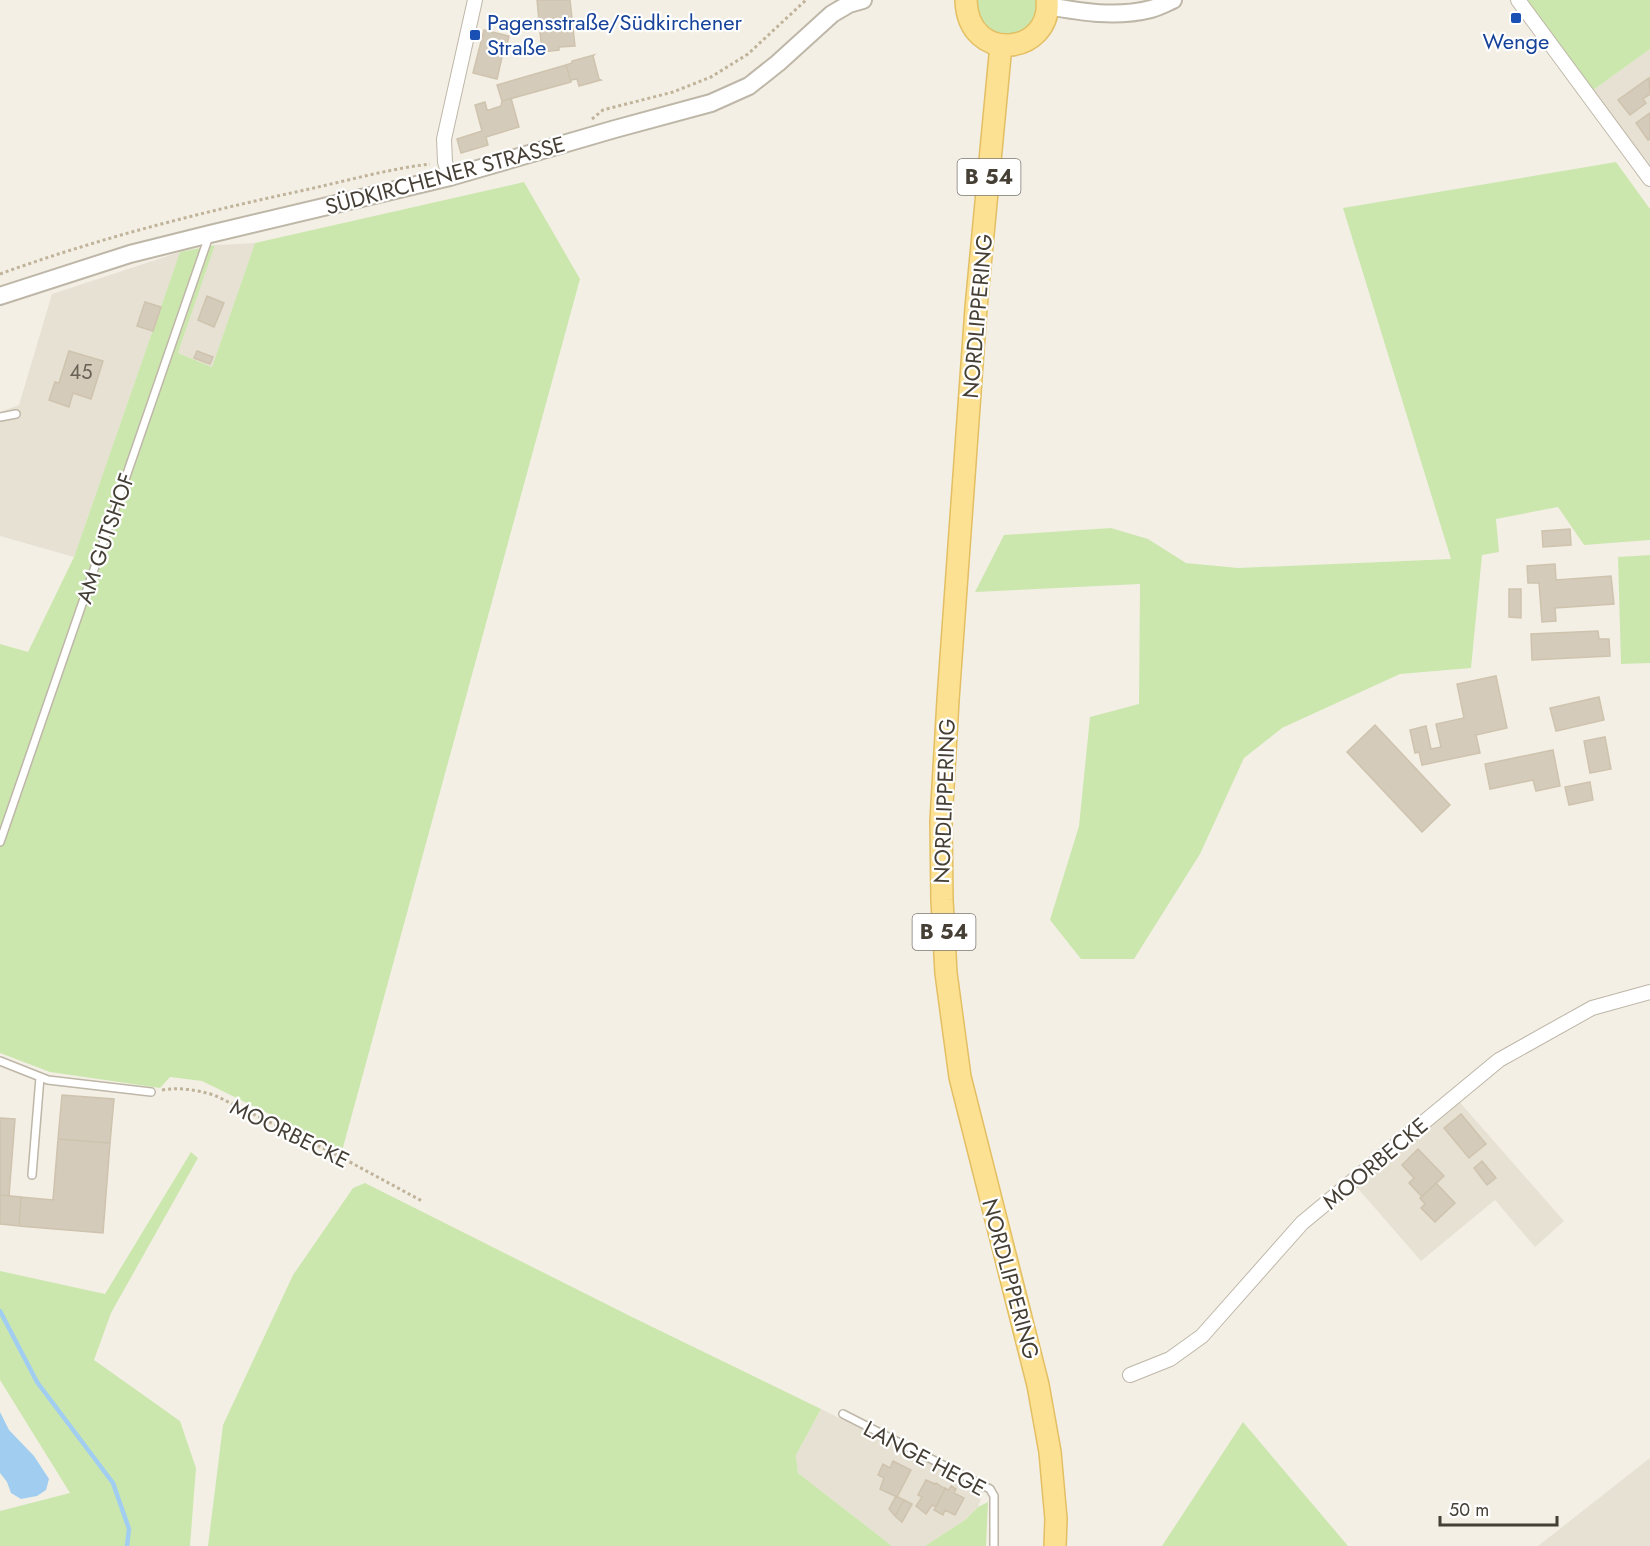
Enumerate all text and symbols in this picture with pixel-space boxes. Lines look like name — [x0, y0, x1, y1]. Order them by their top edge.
place label: Pagensstraße/Südkirchener Straße — [487, 6, 743, 63]
marker: Wenge — [1509, 11, 1523, 25]
place label: Wenge — [1483, 25, 1549, 57]
marker: Pagensstraße/Südkirchener Straße — [468, 28, 482, 42]
street label: SÜDKIRCHENER STRASSE — [321, 128, 569, 222]
road number: B 54 — [958, 159, 1020, 195]
street label: NORDLIPPERING — [954, 232, 1000, 400]
house number: 45 — [70, 358, 92, 387]
street label: AM GUTSHOF — [68, 468, 142, 608]
street label: NORDLIPPERING — [925, 718, 963, 884]
road number: B 54 — [912, 914, 976, 950]
street label: MOORBECKE — [225, 1090, 355, 1176]
street label: MOORBECKE — [1315, 1109, 1435, 1217]
street label: NORDLIPPERING — [974, 1195, 1048, 1363]
street label: LANGE HEGE — [858, 1412, 992, 1504]
scale bar — [1440, 1489, 1557, 1527]
text: 50 m — [1449, 1497, 1489, 1523]

